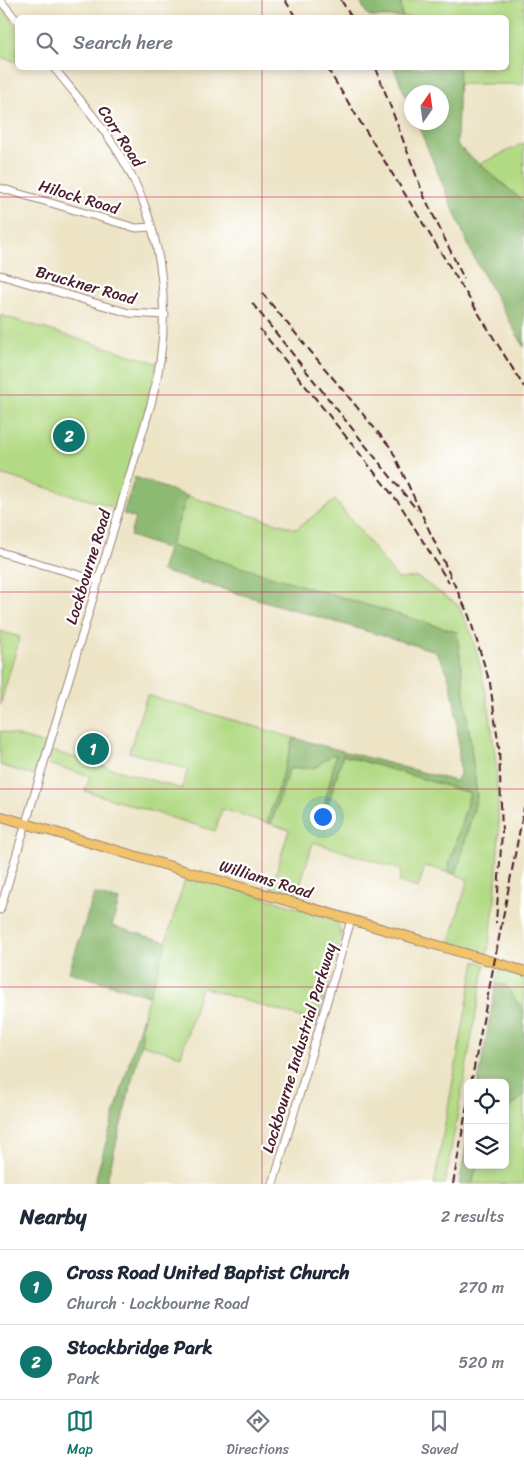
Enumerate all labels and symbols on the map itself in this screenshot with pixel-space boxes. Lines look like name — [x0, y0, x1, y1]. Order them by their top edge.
north arrow — [404, 85, 449, 130]
street label: Corr Road — [90, 99, 153, 174]
street label: Hilock Road — [35, 171, 125, 223]
street label: Bruckner Road — [32, 257, 141, 314]
pin: 2 — [53, 417, 85, 455]
street label: Lockbourne Road — [57, 504, 120, 628]
pin: 1 — [77, 730, 109, 768]
your location — [310, 804, 336, 830]
street label: Williams Road — [216, 851, 318, 907]
street label: Lockbourne Industrial Parkway — [253, 939, 345, 1157]

